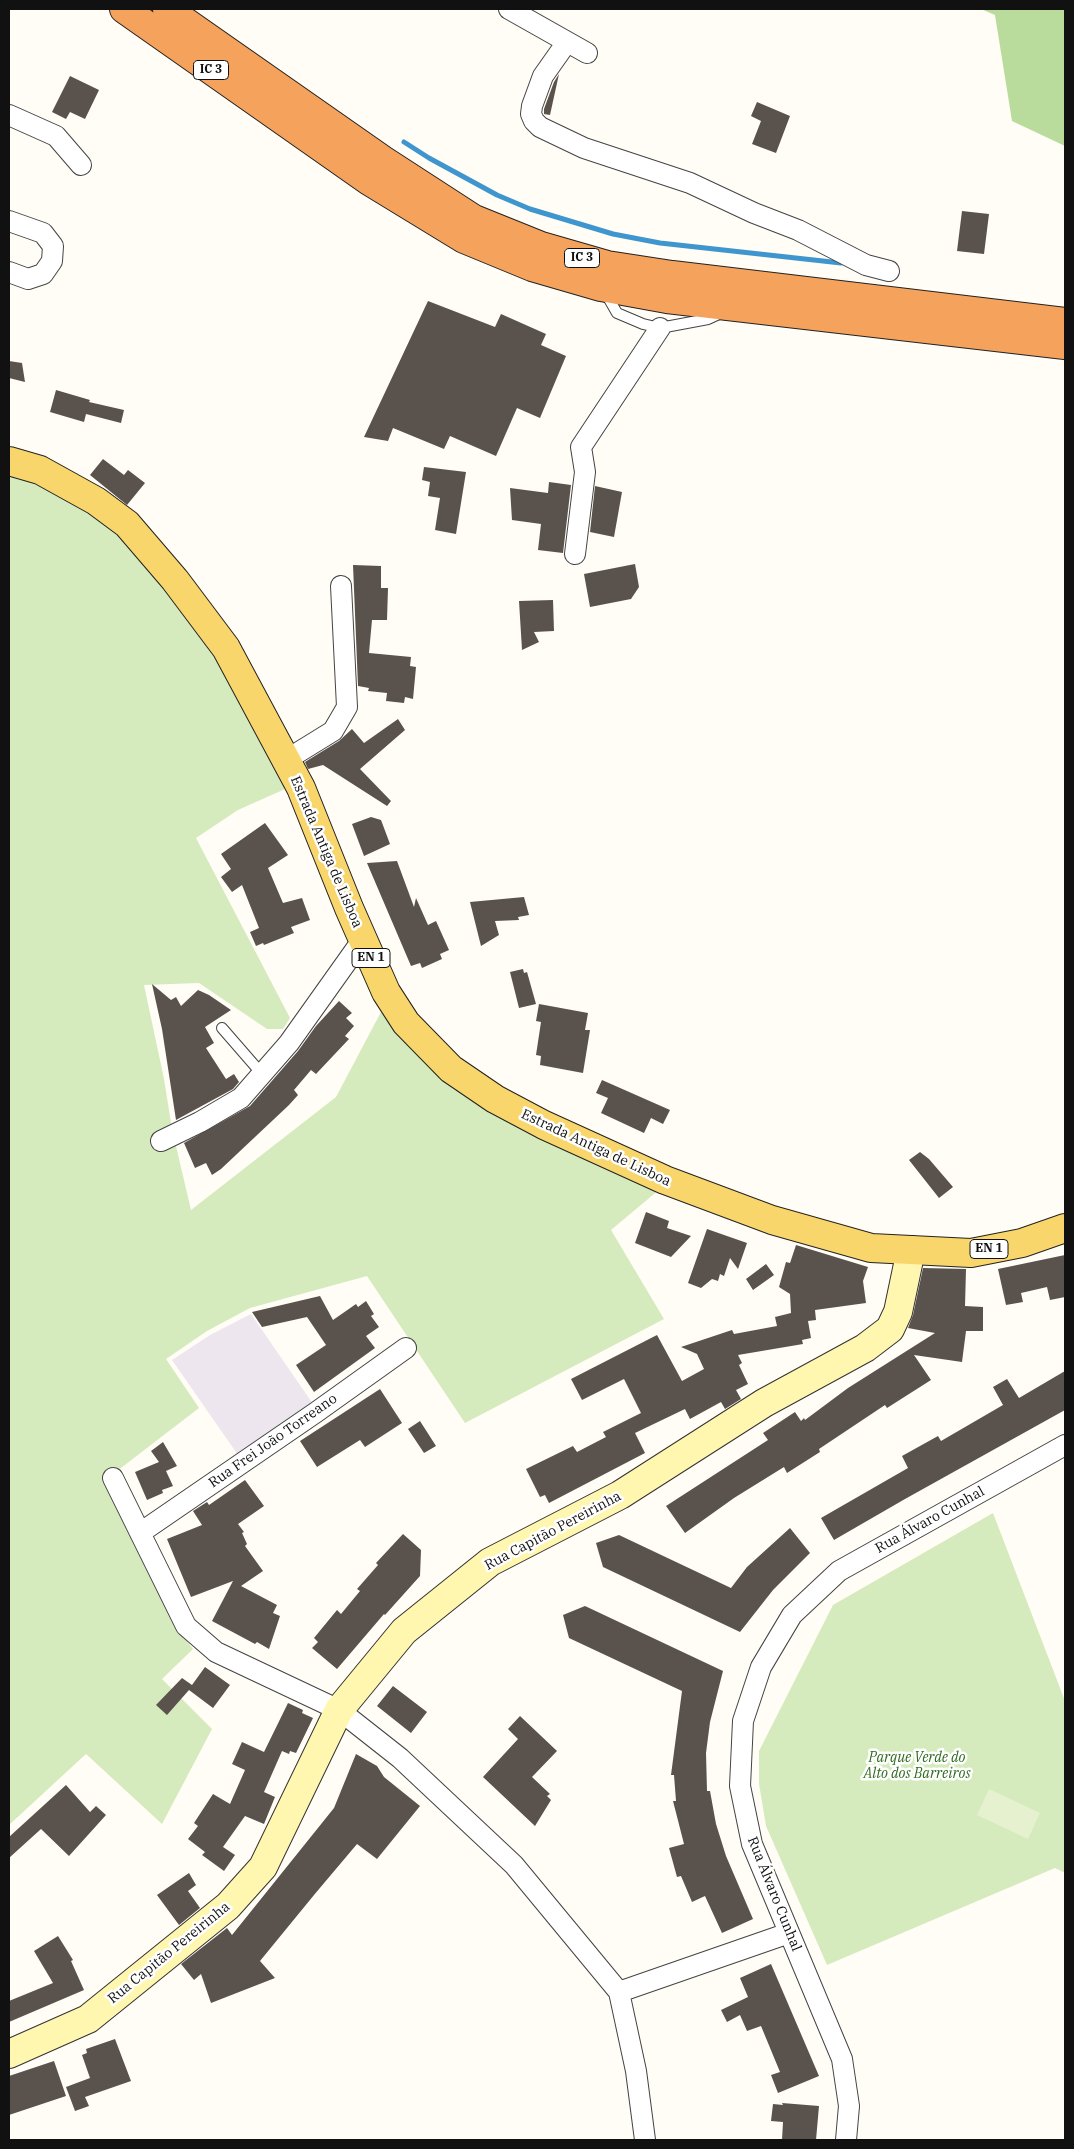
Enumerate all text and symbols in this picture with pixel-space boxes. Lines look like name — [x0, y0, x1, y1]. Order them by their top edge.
road number: IC 3 — [194, 60, 228, 80]
road number: IC 3 — [564, 248, 600, 268]
street label: Estrada Antiga de Lisboa — [286, 774, 366, 930]
road number: EN 1 — [352, 948, 390, 968]
street label: Estrada Antiga de Lisboa — [518, 1106, 674, 1190]
road number: EN 1 — [970, 1240, 1008, 1258]
street label: Rua Frei João Torreano — [206, 1390, 340, 1492]
street label: Rua Álvaro Cunhal — [873, 1483, 987, 1557]
street label: Rua Capitão Pereirinha — [482, 1488, 624, 1574]
park label: Parque Verde do Alto dos Barreiros — [863, 1750, 971, 1782]
street label: Rua Álvaro Cunhal — [743, 1834, 805, 1954]
street label: Rua Capitão Pereirinha — [105, 1899, 233, 2007]

